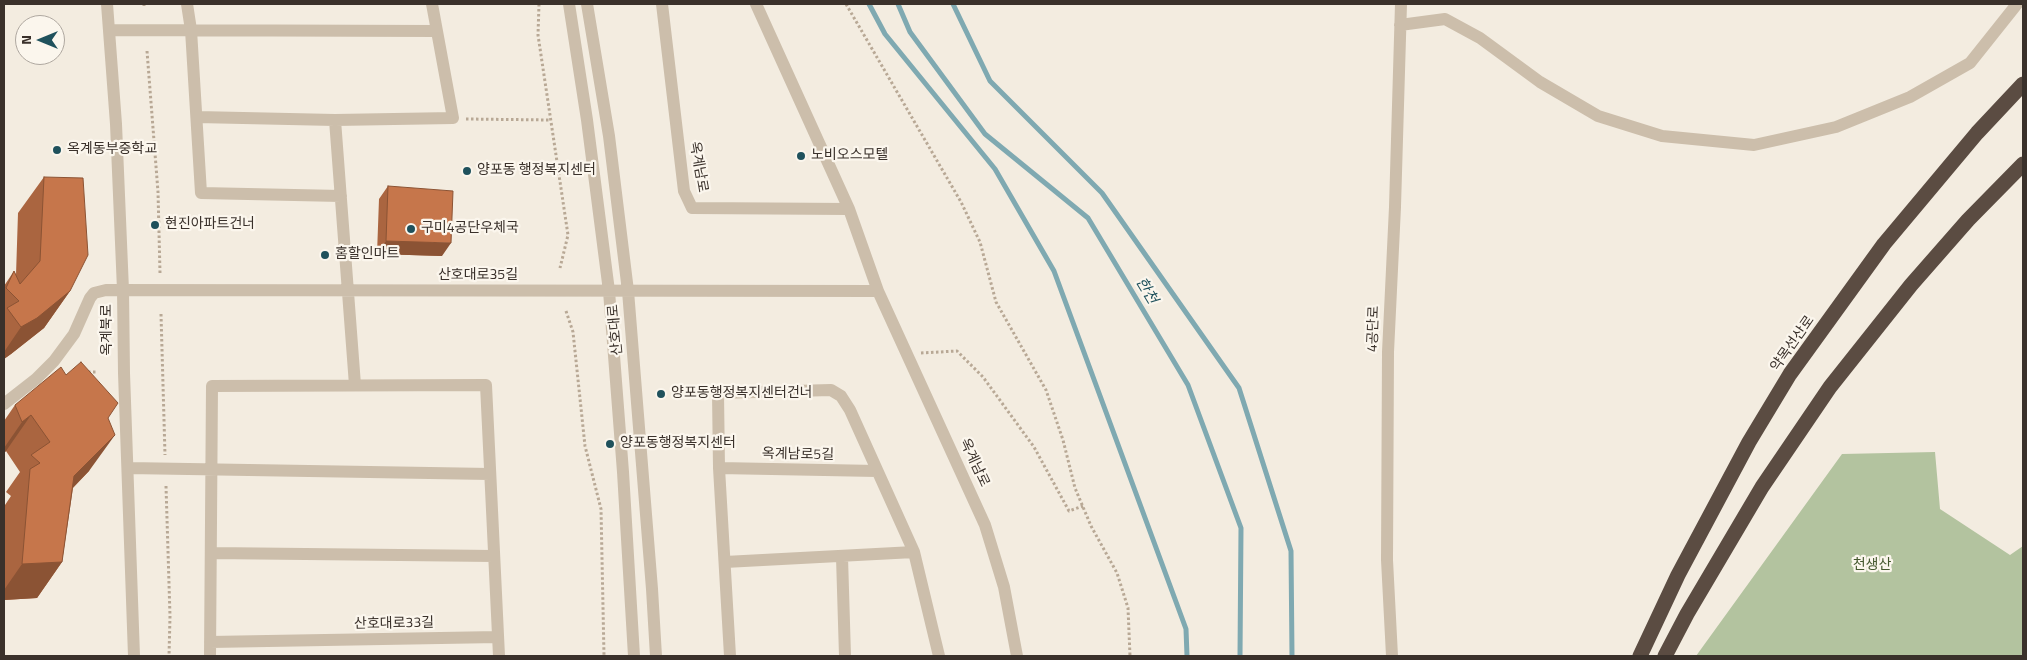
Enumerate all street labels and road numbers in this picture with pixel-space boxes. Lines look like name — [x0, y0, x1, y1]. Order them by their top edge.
street label: 옥계남로 — [685, 140, 711, 194]
street label: 산호대로35길 — [438, 268, 518, 284]
street label: 옥계북로 — [100, 304, 116, 356]
street label: 산호대로 — [605, 304, 627, 356]
street label: 4공단로 — [1365, 305, 1383, 353]
street label: 약목선산로 — [1768, 313, 1818, 375]
street label: 옥계남로 — [956, 436, 992, 490]
street label: 옥계남로5길 — [762, 446, 834, 464]
street label: 산호대로33길 — [354, 615, 434, 633]

